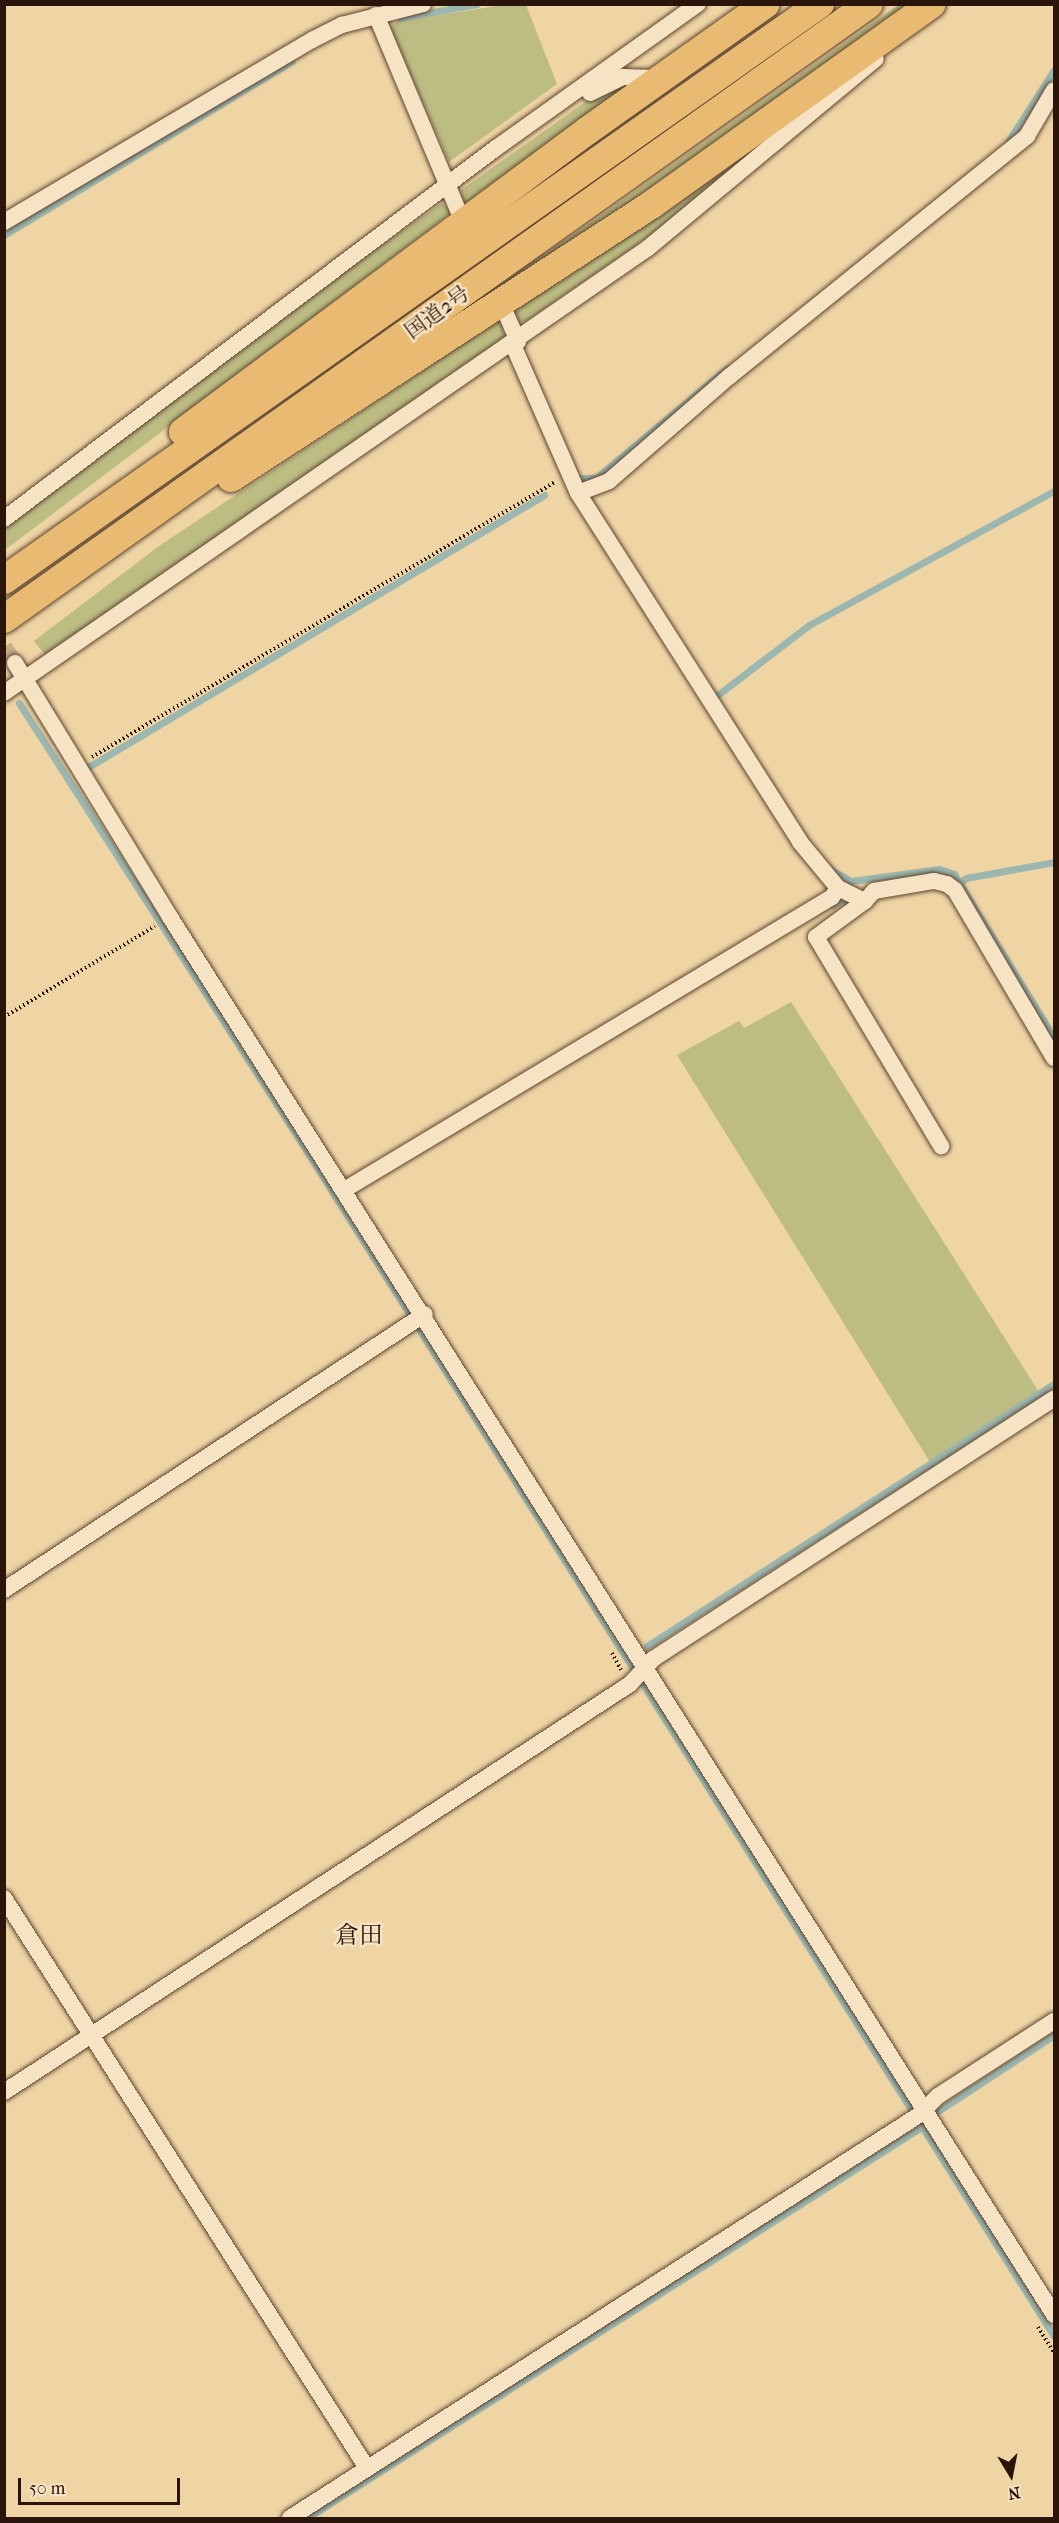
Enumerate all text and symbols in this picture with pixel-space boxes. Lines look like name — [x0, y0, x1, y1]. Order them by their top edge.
street label: 国道2号 — [400, 280, 474, 344]
district label: 倉田 — [335, 1922, 383, 1950]
north arrow — [981, 2445, 1041, 2505]
scale bar — [21, 2466, 183, 2504]
text: 50 m — [29, 2478, 65, 2499]
text: N — [1007, 2483, 1022, 2504]

